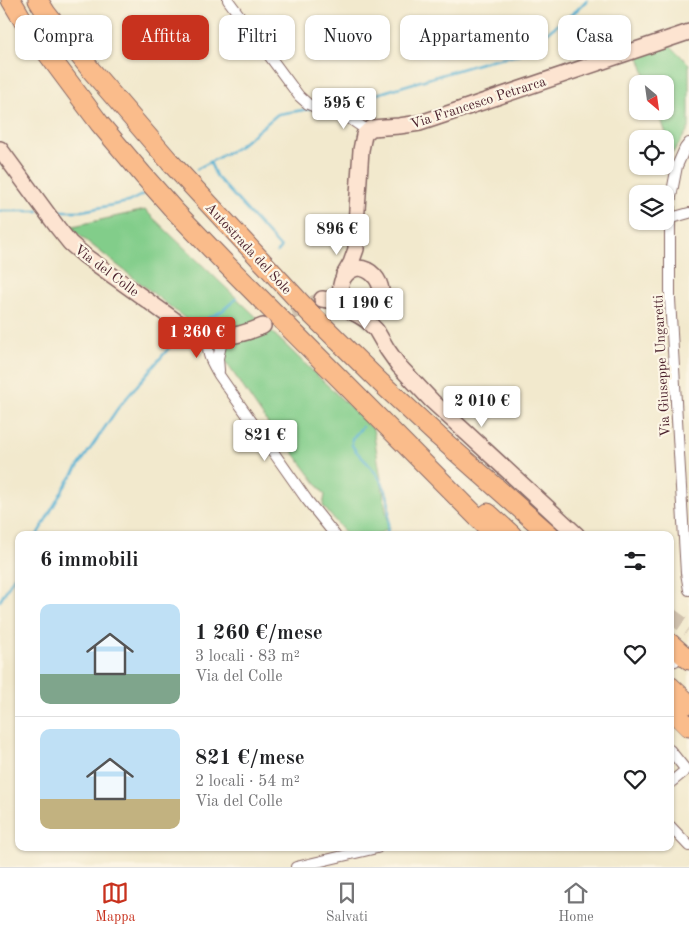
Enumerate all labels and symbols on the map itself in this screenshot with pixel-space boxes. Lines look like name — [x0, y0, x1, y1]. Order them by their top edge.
street label: Via Francesco Petrarca — [409, 74, 548, 131]
north arrow — [629, 75, 674, 120]
pin: 595 € — [309, 88, 379, 130]
street label: Autostrada del Sole — [203, 200, 294, 297]
pin: 896 € — [302, 214, 372, 256]
street label: Via del Colle — [72, 242, 141, 299]
pin: 1 190 € — [319, 288, 411, 330]
street label: Via Giuseppe Ungaretti — [651, 294, 673, 437]
pin: 1 260 € — [151, 316, 243, 359]
pin: 2 010 € — [436, 386, 528, 428]
pin: 821 € — [230, 420, 300, 462]

